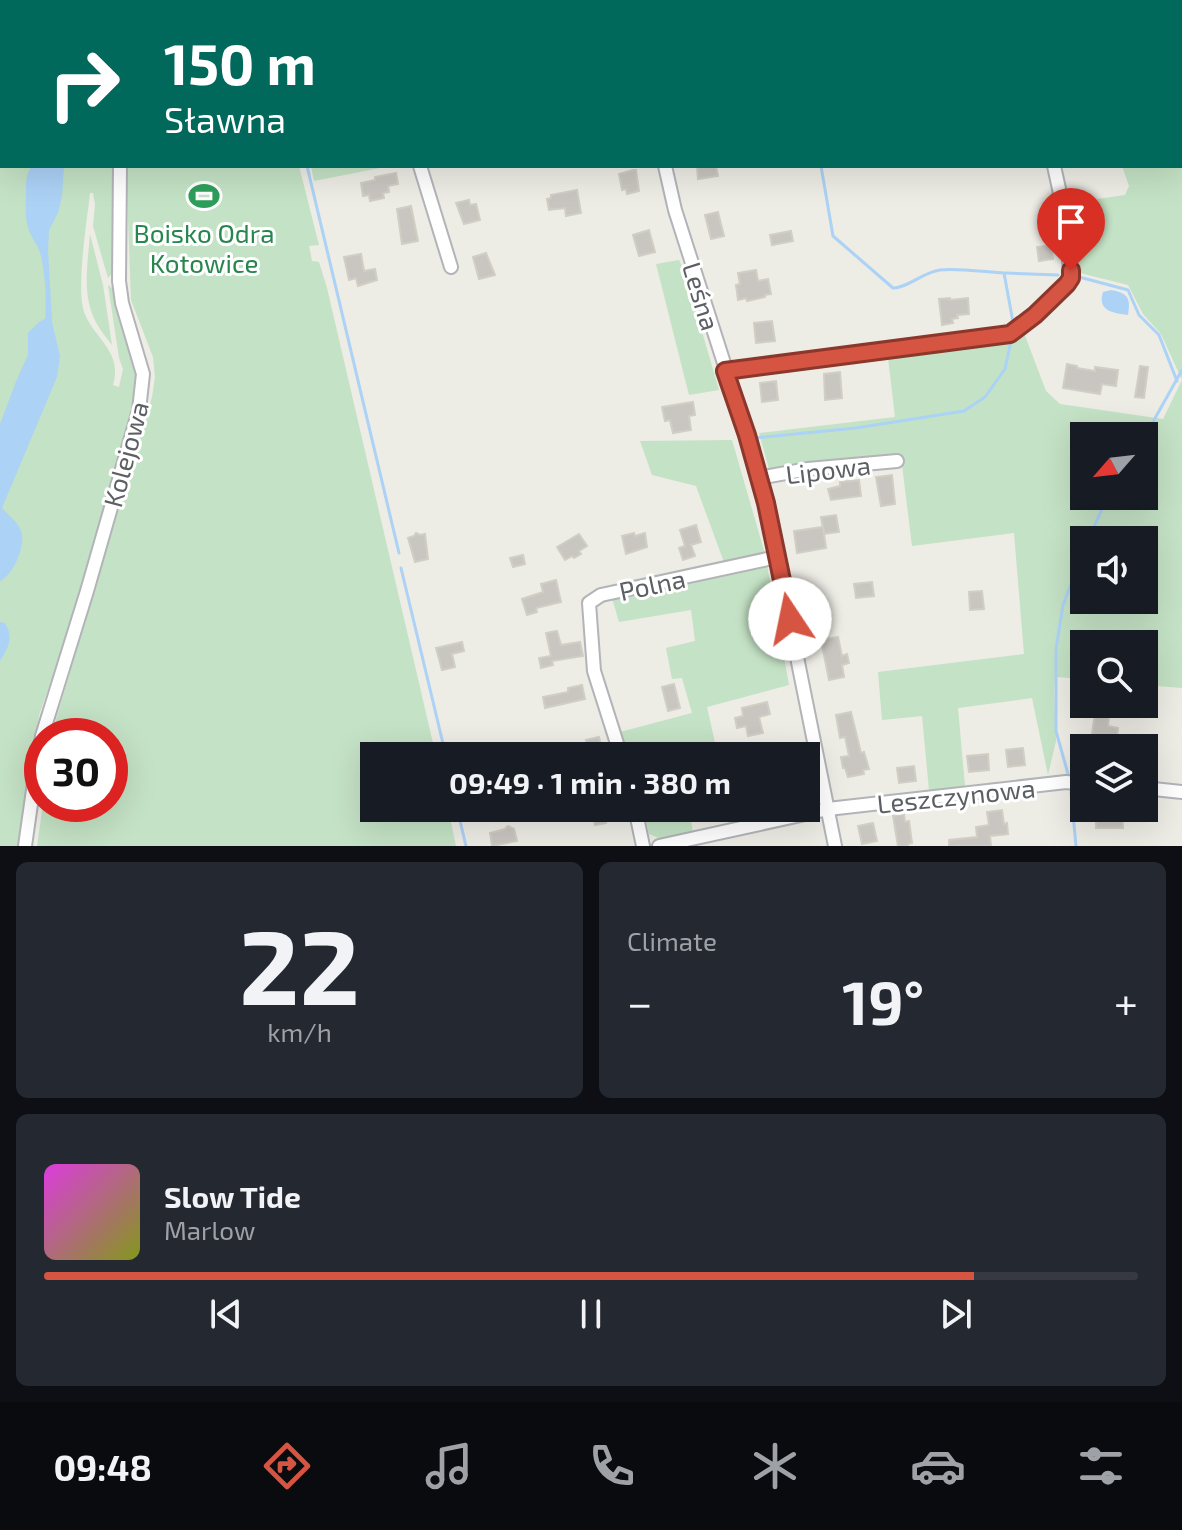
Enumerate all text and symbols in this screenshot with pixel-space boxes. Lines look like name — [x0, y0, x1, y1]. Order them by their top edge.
text: 150 m — [164, 29, 316, 96]
icon: right — [32, 32, 136, 136]
text: Sławna — [164, 97, 286, 140]
sports icon: Boisko Odra Kotowice — [187, 179, 221, 213]
pin — [1037, 188, 1105, 270]
icon: arrive — [1049, 200, 1093, 244]
place label: Boisko Odra Kotowice — [134, 217, 274, 278]
street label: Leśna — [677, 258, 727, 334]
street label: Kolejowa — [96, 398, 154, 510]
north arrow — [1070, 422, 1158, 510]
map controls — [1070, 422, 1158, 822]
street label: Lipowa — [784, 448, 872, 490]
button: sound — [1070, 526, 1158, 614]
street label: Polna — [616, 562, 688, 606]
position arrow — [748, 577, 832, 661]
button: search — [1070, 630, 1158, 718]
speed limit sign: 30 — [24, 718, 128, 822]
button: layers — [1070, 734, 1158, 822]
text: 09:49 · 1 min · 380 m — [449, 764, 731, 800]
street label: Leszczynowa — [875, 771, 1037, 819]
text: 22 — [239, 901, 360, 1026]
text: Climate — [627, 925, 717, 956]
text: 19° — [842, 965, 924, 1037]
text: − — [627, 975, 653, 1028]
text: + — [1114, 975, 1138, 1028]
text: km/h — [267, 1016, 332, 1047]
text: Slow Tide — [164, 1178, 301, 1214]
text: Marlow — [164, 1214, 255, 1245]
icon: previous — [204, 1292, 248, 1336]
icon: pause — [569, 1292, 613, 1336]
icon: next — [934, 1292, 978, 1336]
icon: directions — [259, 1438, 315, 1494]
icon: music — [421, 1438, 477, 1494]
icon: phone — [584, 1438, 640, 1494]
icon: climate — [747, 1438, 803, 1494]
icon: car — [910, 1438, 966, 1494]
icon: filters — [1073, 1438, 1129, 1494]
text: 09:48 — [53, 1445, 152, 1488]

